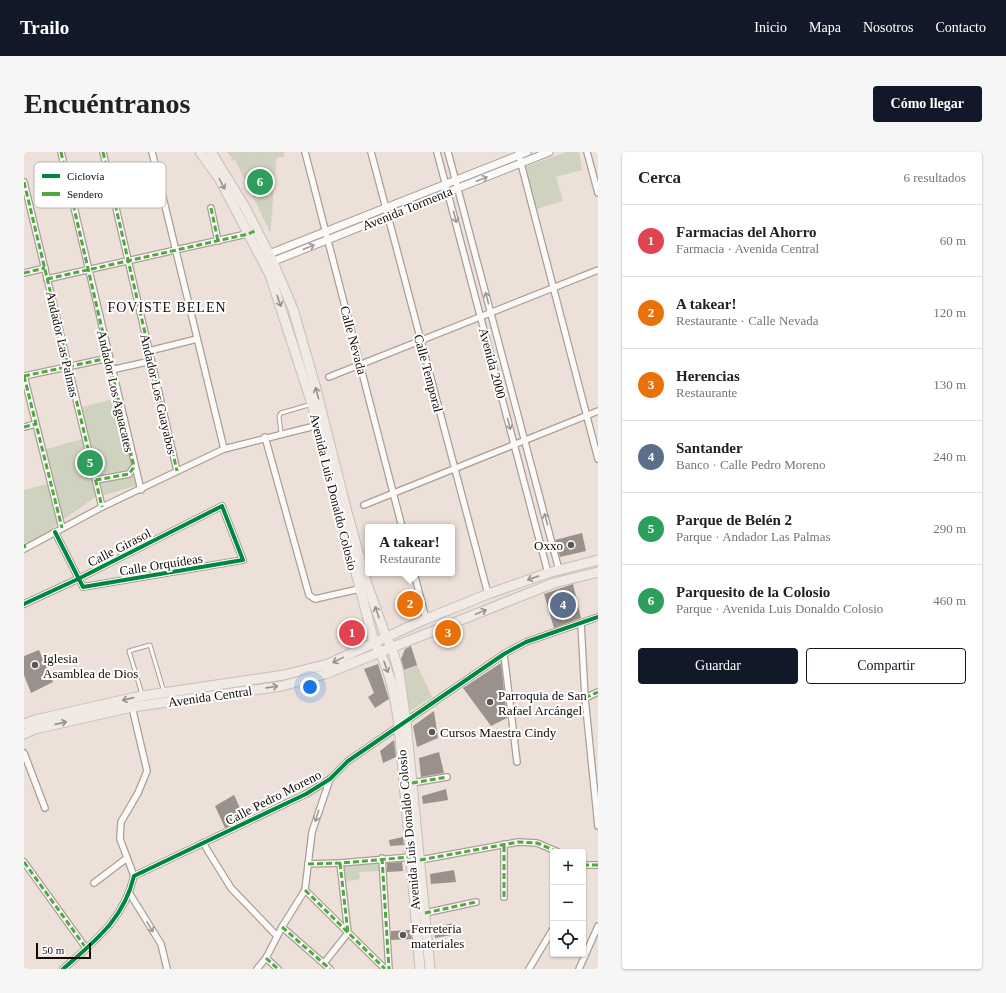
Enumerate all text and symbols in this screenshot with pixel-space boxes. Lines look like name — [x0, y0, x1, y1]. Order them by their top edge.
text: Trailo — [20, 17, 69, 38]
text: Inicio — [754, 20, 787, 35]
text: Mapa — [809, 20, 841, 35]
text: Nosotros — [863, 20, 913, 35]
text: Contacto — [935, 20, 986, 35]
button: Cómo llegar — [873, 86, 982, 122]
text: Encuéntranos — [24, 88, 190, 119]
legend — [34, 162, 166, 208]
pin: 6 — [247, 167, 273, 197]
text: Cerca — [638, 168, 681, 187]
text: Ciclovía — [67, 170, 104, 182]
text: 6 resultados — [904, 170, 966, 185]
one-way arrow — [476, 174, 488, 182]
one-way arrow — [219, 178, 226, 190]
street label: Avenida Tormenta — [360, 183, 455, 233]
text: Sendero — [67, 188, 104, 200]
one-way arrow — [451, 210, 459, 223]
text: Farmacias del Ahorro — [676, 224, 817, 240]
text: 1 — [648, 233, 654, 248]
text: 60 m — [940, 233, 966, 248]
text: Farmacia · Avenida Central — [676, 241, 819, 256]
one-way arrow — [303, 243, 315, 251]
street label: Andador Las Palmas — [43, 290, 82, 399]
one-way arrow — [483, 292, 490, 305]
one-way arrow — [276, 294, 283, 307]
text: A takear! — [676, 296, 736, 312]
district label: FOVISTE BELEN — [107, 300, 227, 315]
street label: Calle Nevada — [337, 304, 370, 376]
text: 2 — [648, 305, 654, 320]
text: 120 m — [933, 305, 966, 320]
text: Restaurante · Calle Nevada — [676, 313, 819, 328]
street label: Avenida 2000 — [476, 326, 509, 400]
street label: Andador Los Aguacates — [94, 329, 137, 454]
street label: Andador Los Guayabos — [137, 332, 180, 456]
street label: Calle Temporal — [411, 333, 446, 414]
text: Herencias — [676, 368, 740, 384]
text: 3 — [648, 377, 654, 392]
text: 130 m — [933, 377, 966, 392]
text: Restaurante — [676, 385, 737, 400]
one-way arrow — [313, 386, 320, 399]
street label: Avenida Luis Donaldo Colosio — [307, 412, 360, 572]
one-way arrow — [506, 417, 513, 430]
text: Santander — [676, 440, 743, 456]
pin: 5 — [77, 448, 103, 478]
text: 4 — [648, 449, 654, 464]
text: 240 m — [933, 449, 966, 464]
text: Banco · Calle Pedro Moreno — [676, 457, 825, 472]
one-way arrow — [541, 512, 549, 525]
text: Parque de Belén 2 — [676, 512, 792, 528]
text: 5 — [648, 521, 654, 536]
text: 290 m — [933, 521, 966, 536]
popup — [365, 524, 455, 576]
street label: Calle Girasol — [85, 525, 154, 570]
text: Parque · Andador Las Palmas — [676, 529, 831, 544]
text: A takear! — [379, 534, 440, 550]
place label: Oxxo — [534, 538, 563, 553]
marker: Oxxo — [566, 540, 576, 550]
street label: Calle Orquídeas — [118, 551, 204, 578]
text: Restaurante — [379, 551, 441, 566]
one-way arrow — [527, 575, 540, 582]
text: Parquesito de la Colosio — [676, 584, 830, 600]
pin: 2 — [397, 589, 423, 619]
pin: 4 — [550, 590, 576, 620]
text: 6 — [648, 593, 654, 608]
text: 460 m — [933, 593, 966, 608]
text: Parque · Avenida Luis Donaldo Colosio — [676, 601, 883, 616]
one-way arrow — [373, 606, 380, 619]
one-way arrow — [474, 608, 486, 616]
pin: 1 — [339, 618, 365, 648]
pin: 3 — [435, 618, 461, 648]
button: Guardar — [638, 648, 798, 684]
button: Compartir — [806, 648, 966, 684]
place label: Iglesia Asamblea de Dios — [43, 651, 138, 681]
one-way arrow — [332, 657, 344, 664]
marker: Iglesia Asamblea de Dios — [30, 660, 40, 670]
one-way arrow — [382, 660, 390, 672]
your location — [300, 677, 320, 697]
street label: Avenida Central — [167, 683, 253, 710]
one-way arrow — [265, 683, 278, 691]
place label: Parroquia de San Rafael Arcángel — [498, 688, 587, 718]
one-way arrow — [122, 696, 135, 703]
marker: Parroquia de San Rafael Arcángel — [485, 697, 495, 707]
one-way arrow — [55, 719, 68, 727]
place label: Cursos Maestra Cindy — [440, 725, 557, 740]
marker: Cursos Maestra Cindy — [427, 727, 437, 737]
street label: Avenida Luis Donaldo Colosio — [394, 749, 423, 911]
street label: Calle Pedro Moreno — [223, 767, 324, 828]
one-way arrow — [313, 809, 320, 822]
map controls — [550, 849, 586, 957]
button: + — [550, 849, 586, 885]
button: − — [550, 885, 586, 921]
one-way arrow — [147, 921, 155, 933]
place label: Ferreteria materiales — [411, 921, 464, 951]
button: locate — [550, 921, 586, 957]
marker: Ferreteria materiales — [398, 930, 408, 940]
scale bar — [36, 941, 91, 960]
text: 50 m — [42, 944, 64, 956]

